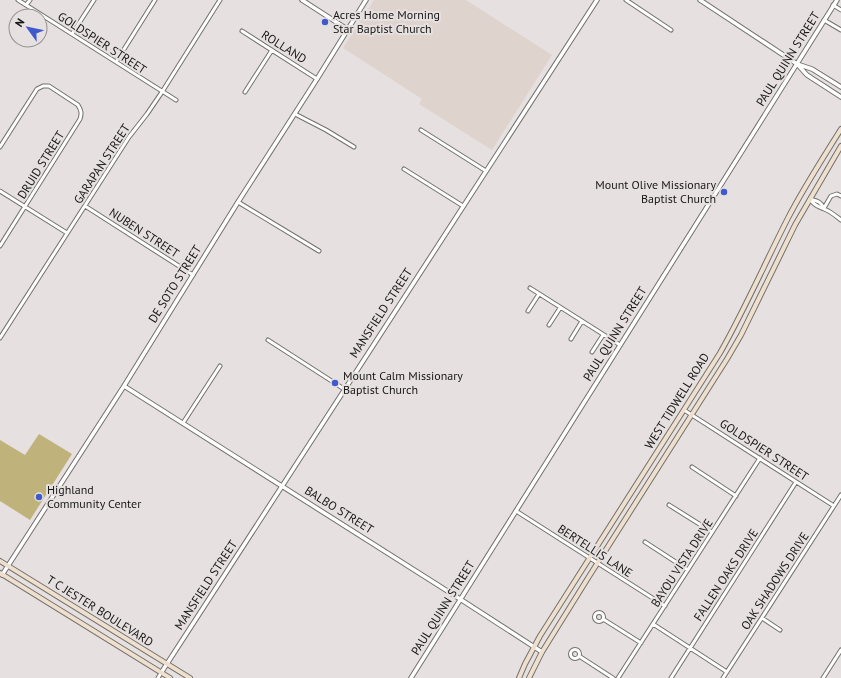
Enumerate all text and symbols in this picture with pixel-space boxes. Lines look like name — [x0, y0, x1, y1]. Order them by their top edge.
place label: Acres Home Morning Star Baptist Church — [333, 7, 440, 36]
north arrow — [8, 8, 48, 48]
street label: GOLDSPIER STREET — [55, 8, 150, 77]
street label: PAUL QUINN STREET — [753, 9, 823, 109]
text: N — [12, 16, 27, 29]
marker: Acres Home Morning Star Baptist Church — [320, 17, 330, 27]
street label: ROLLAND — [259, 27, 310, 66]
street label: GARAPAN STREET — [70, 121, 133, 206]
street label: DRUID STREET — [14, 128, 68, 201]
place label: Mount Olive Missionary Baptist Church — [595, 177, 716, 206]
marker: Mount Olive Missionary Baptist Church — [719, 187, 729, 197]
street label: NUBEN STREET — [107, 204, 182, 261]
street label: DE SOTO STREET — [145, 242, 205, 325]
street label: MANSFIELD STREET — [346, 265, 415, 360]
street label: PAUL QUINN STREET — [580, 284, 650, 384]
street label: WEST TIDWELL ROAD — [641, 350, 712, 452]
place label: Mount Calm Missionary Baptist Church — [343, 368, 463, 397]
marker: Mount Calm Missionary Baptist Church — [330, 378, 340, 388]
street label: GOLDSPIER STREET — [717, 415, 812, 484]
place label: Highland Community Center — [47, 482, 141, 511]
street label: BALBO STREET — [302, 482, 377, 537]
marker: Highland Community Center — [34, 492, 44, 502]
street label: BAYOU VISTA DRIVE — [647, 516, 716, 610]
street label: BERTELLIS LANE — [555, 521, 636, 580]
street label: FALLEN OAKS DRIVE — [690, 526, 761, 624]
street label: OAK SHADOWS DRIVE — [737, 529, 812, 632]
street label: MANSFIELD STREET — [171, 537, 240, 632]
street label: PAUL QUINN STREET — [408, 558, 478, 658]
street label: T C JESTER BOULEVARD — [44, 572, 156, 650]

